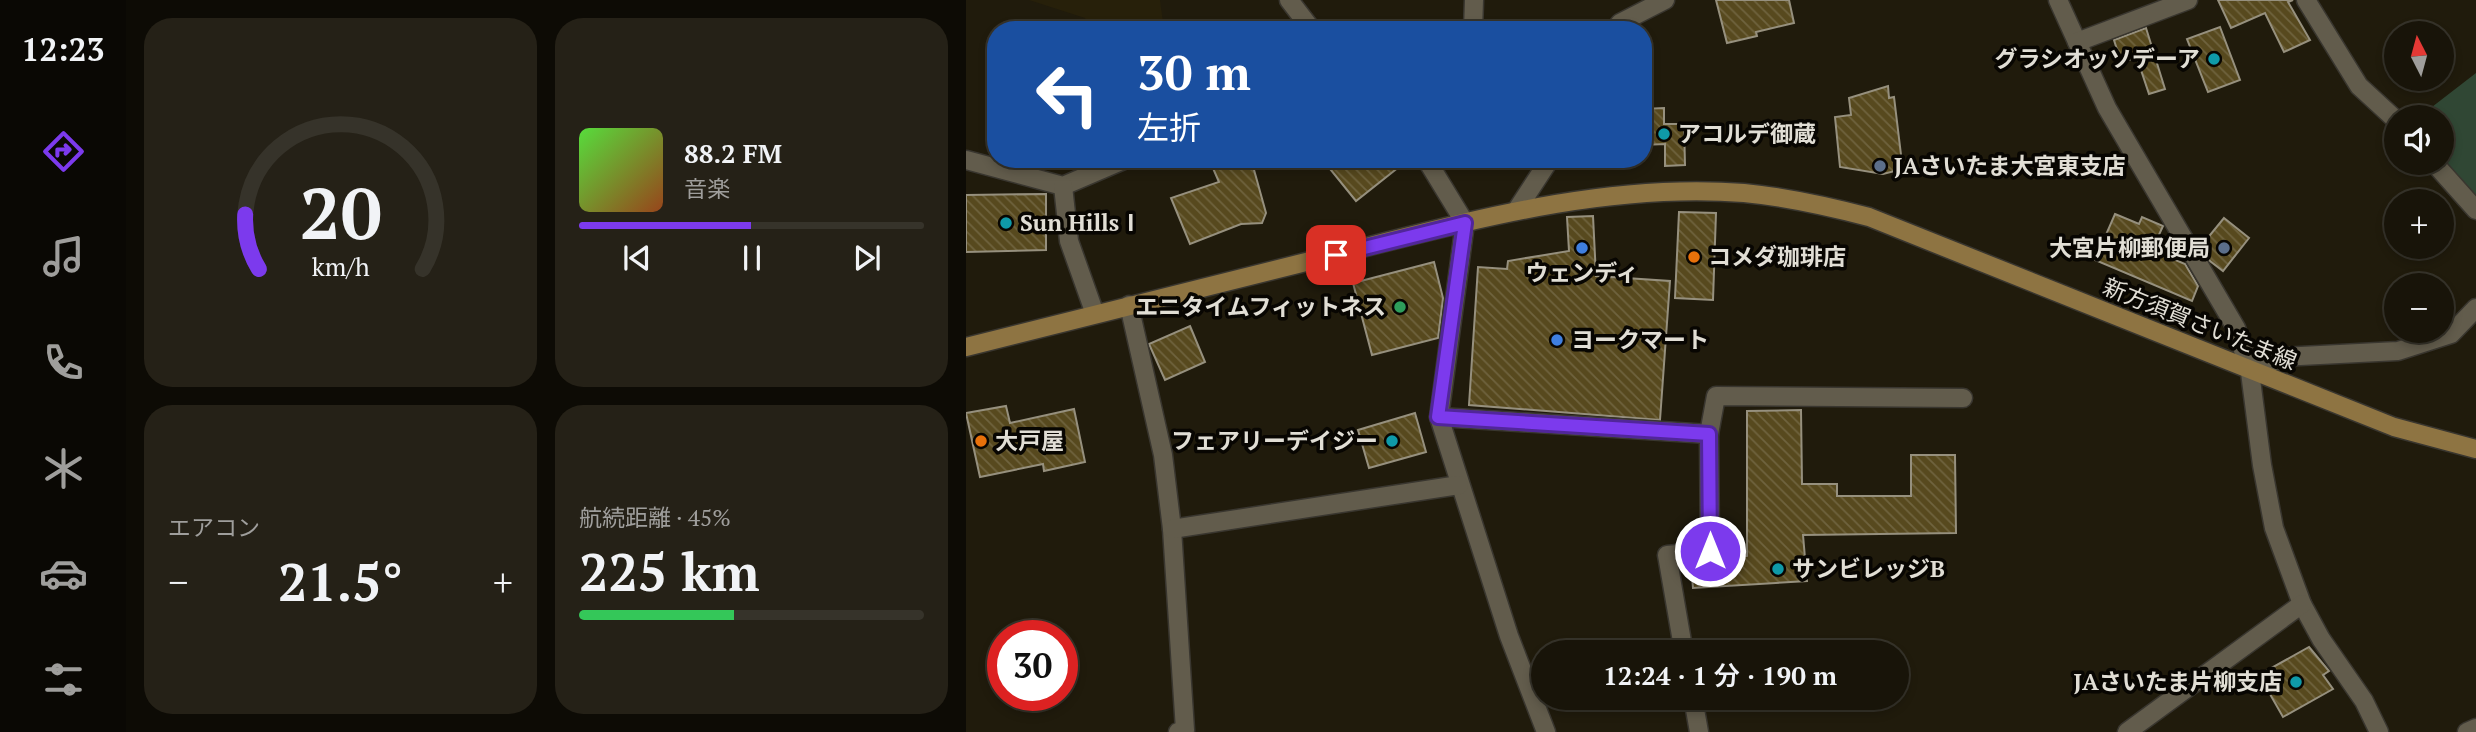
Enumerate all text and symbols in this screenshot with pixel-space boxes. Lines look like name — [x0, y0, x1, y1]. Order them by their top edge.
north arrow — [2384, 21, 2454, 91]
map controls — [2384, 21, 2454, 343]
text: 12:23 — [21, 28, 105, 70]
text: 30 m — [1137, 39, 1251, 104]
place label: グラシオッソデーア — [1994, 43, 2200, 74]
icon: left — [1022, 49, 1113, 140]
marker: グラシオッソデーア — [2206, 51, 2222, 67]
button: sound — [2384, 105, 2454, 175]
text: 左折 — [1137, 106, 1201, 148]
place label: アコルデ御蔵 — [1678, 118, 1816, 149]
marker: アコルデ御蔵 — [1656, 126, 1672, 142]
icon: directions — [39, 127, 88, 176]
text: 88.2 FM — [684, 136, 782, 170]
place label: JAさいたま大宮東支店 — [1894, 150, 2125, 181]
marker: JAさいたま大宮東支店 — [1872, 158, 1888, 174]
text: 20 — [299, 163, 382, 260]
text: 音楽 — [684, 173, 730, 204]
button: + — [2384, 189, 2454, 259]
place label: Sun HillsⅠ — [1020, 207, 1142, 238]
marker: Sun HillsⅠ — [998, 215, 1014, 231]
pin — [1306, 225, 1366, 285]
icon: music — [39, 232, 88, 281]
place label: 大宮片柳郵便局 — [2049, 232, 2210, 263]
icon: arrive — [1317, 236, 1355, 274]
icon: previous — [618, 239, 656, 277]
icon: pause — [733, 239, 771, 277]
icon: next — [848, 239, 886, 277]
marker: ウェンディ — [1574, 240, 1590, 256]
marker: 大宮片柳郵便局 — [2216, 240, 2232, 256]
place label: コメダ珈琲店 — [1708, 241, 1846, 272]
marker: コメダ珈琲店 — [1686, 249, 1702, 265]
text: km/h — [312, 250, 370, 283]
place label: ウェンディ — [1525, 257, 1639, 288]
street label: 新方須賀さいたま線 — [2099, 271, 2302, 377]
button: − — [2384, 273, 2454, 343]
place label: エニタイムフィットネス — [1135, 291, 1386, 322]
marker: エニタイムフィットネス — [1392, 299, 1408, 315]
place label: ヨークマート — [1571, 324, 1709, 355]
marker: ヨークマート — [1549, 332, 1565, 348]
icon: phone — [39, 338, 88, 387]
place label: 大戸屋 — [995, 425, 1064, 456]
place label: フェアリーデイジー — [1171, 425, 1378, 456]
marker: 大戸屋 — [973, 433, 989, 449]
marker: フェアリーデイジー — [1384, 433, 1400, 449]
icon: climate — [39, 444, 88, 493]
text: 航続距離 · 45% — [579, 502, 731, 533]
text: エアコン — [168, 512, 260, 543]
position arrow — [1673, 514, 1747, 588]
text: 225 km — [579, 537, 760, 606]
text: 21.5° — [278, 547, 403, 616]
icon: car — [39, 549, 88, 598]
place label: サンビレッジB — [1792, 553, 1945, 584]
text: − — [168, 557, 188, 607]
text: + — [493, 557, 513, 607]
marker: サンビレッジB — [1770, 561, 1786, 577]
speed limit sign: 30 — [987, 620, 1078, 711]
icon: filters — [39, 655, 88, 704]
text: 12:24 · 1 分 · 190 m — [1603, 658, 1837, 692]
place label: JAさいたま片柳支店 — [2074, 666, 2282, 697]
marker: JAさいたま片柳支店 — [2288, 674, 2304, 690]

